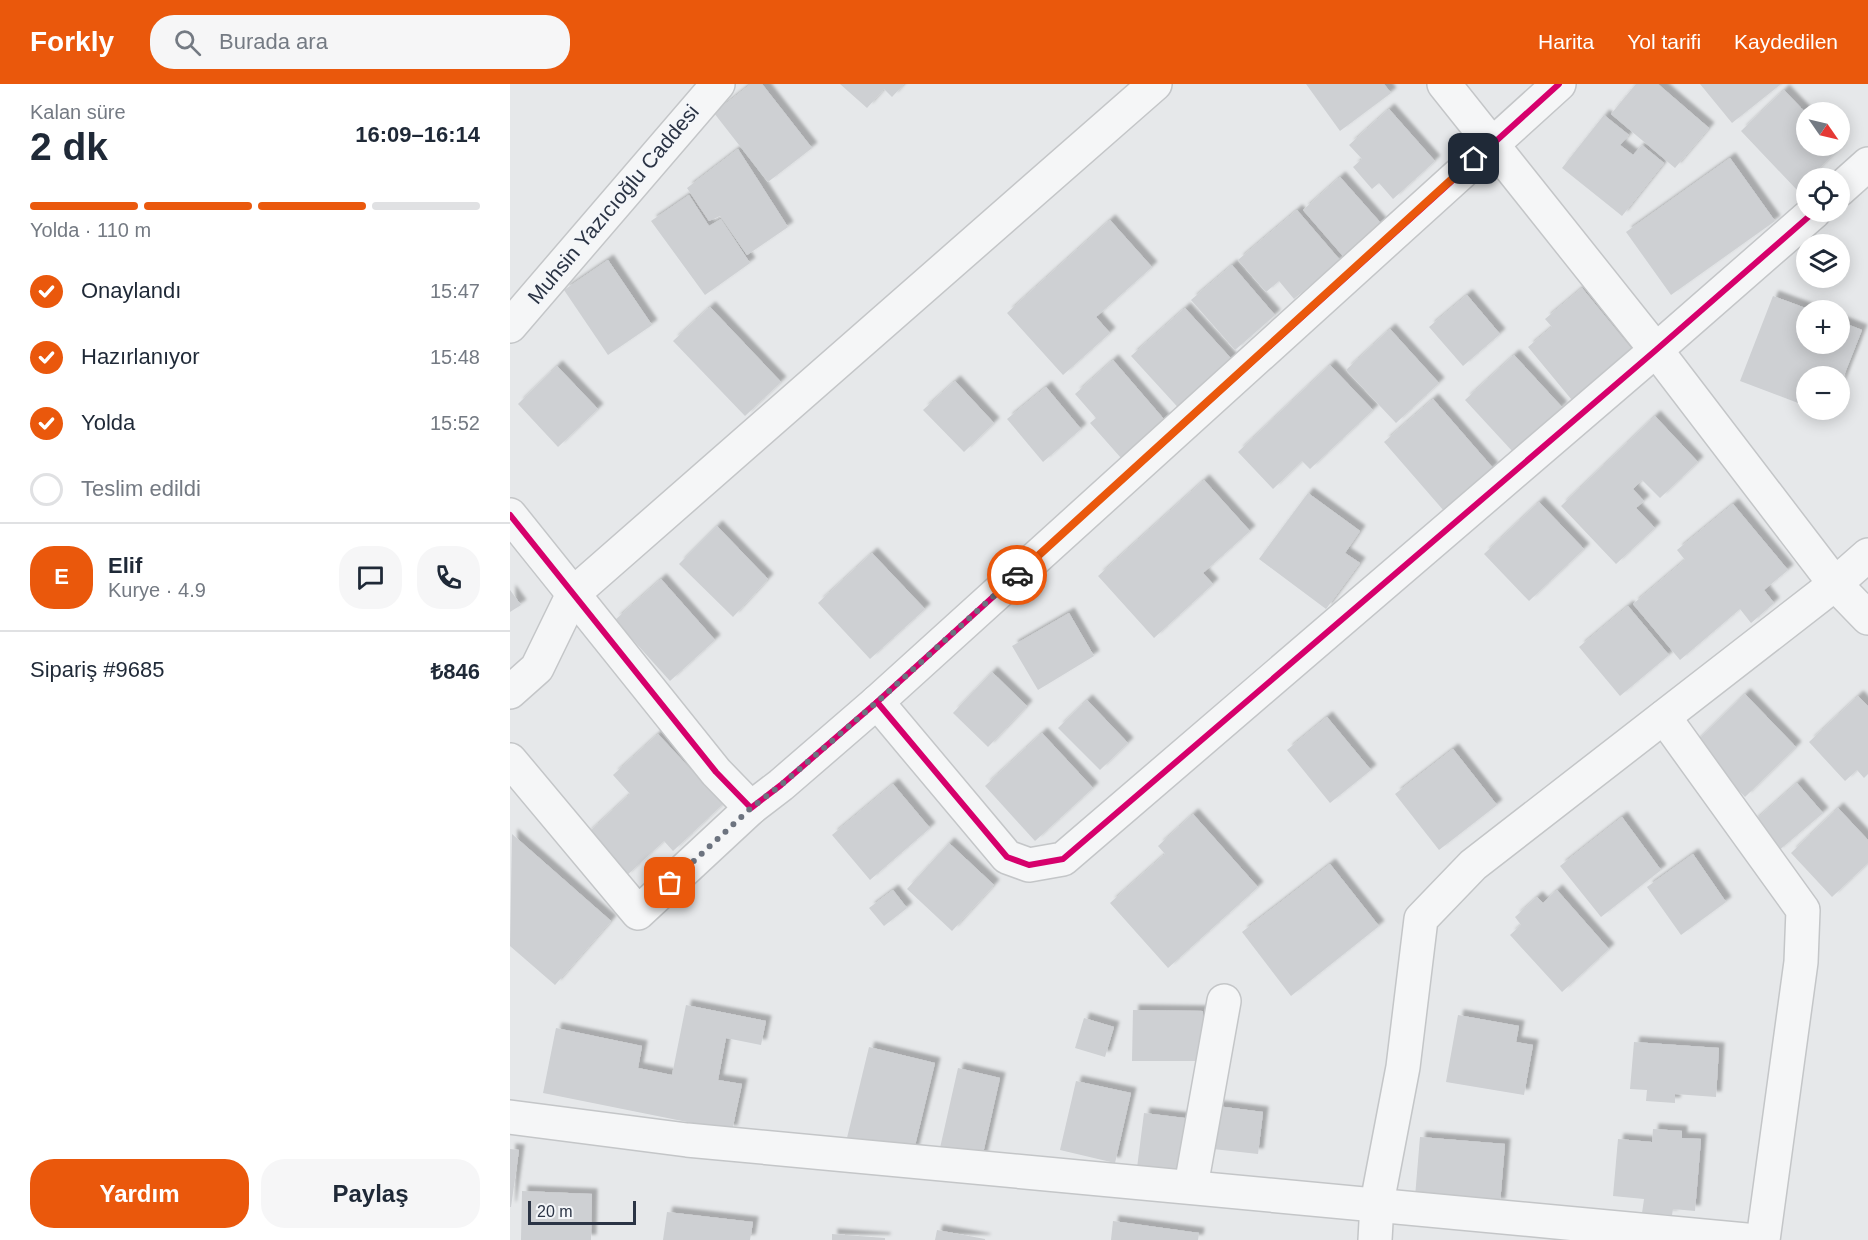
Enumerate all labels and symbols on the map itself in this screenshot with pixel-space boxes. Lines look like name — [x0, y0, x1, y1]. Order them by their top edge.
street label: Muhsin Yazıcıoğlu Caddesi — [523, 100, 703, 308]
north arrow — [1796, 102, 1850, 156]
pin — [1448, 133, 1499, 184]
courier — [987, 545, 1047, 605]
pin — [644, 857, 695, 908]
scale bar — [528, 1198, 636, 1226]

